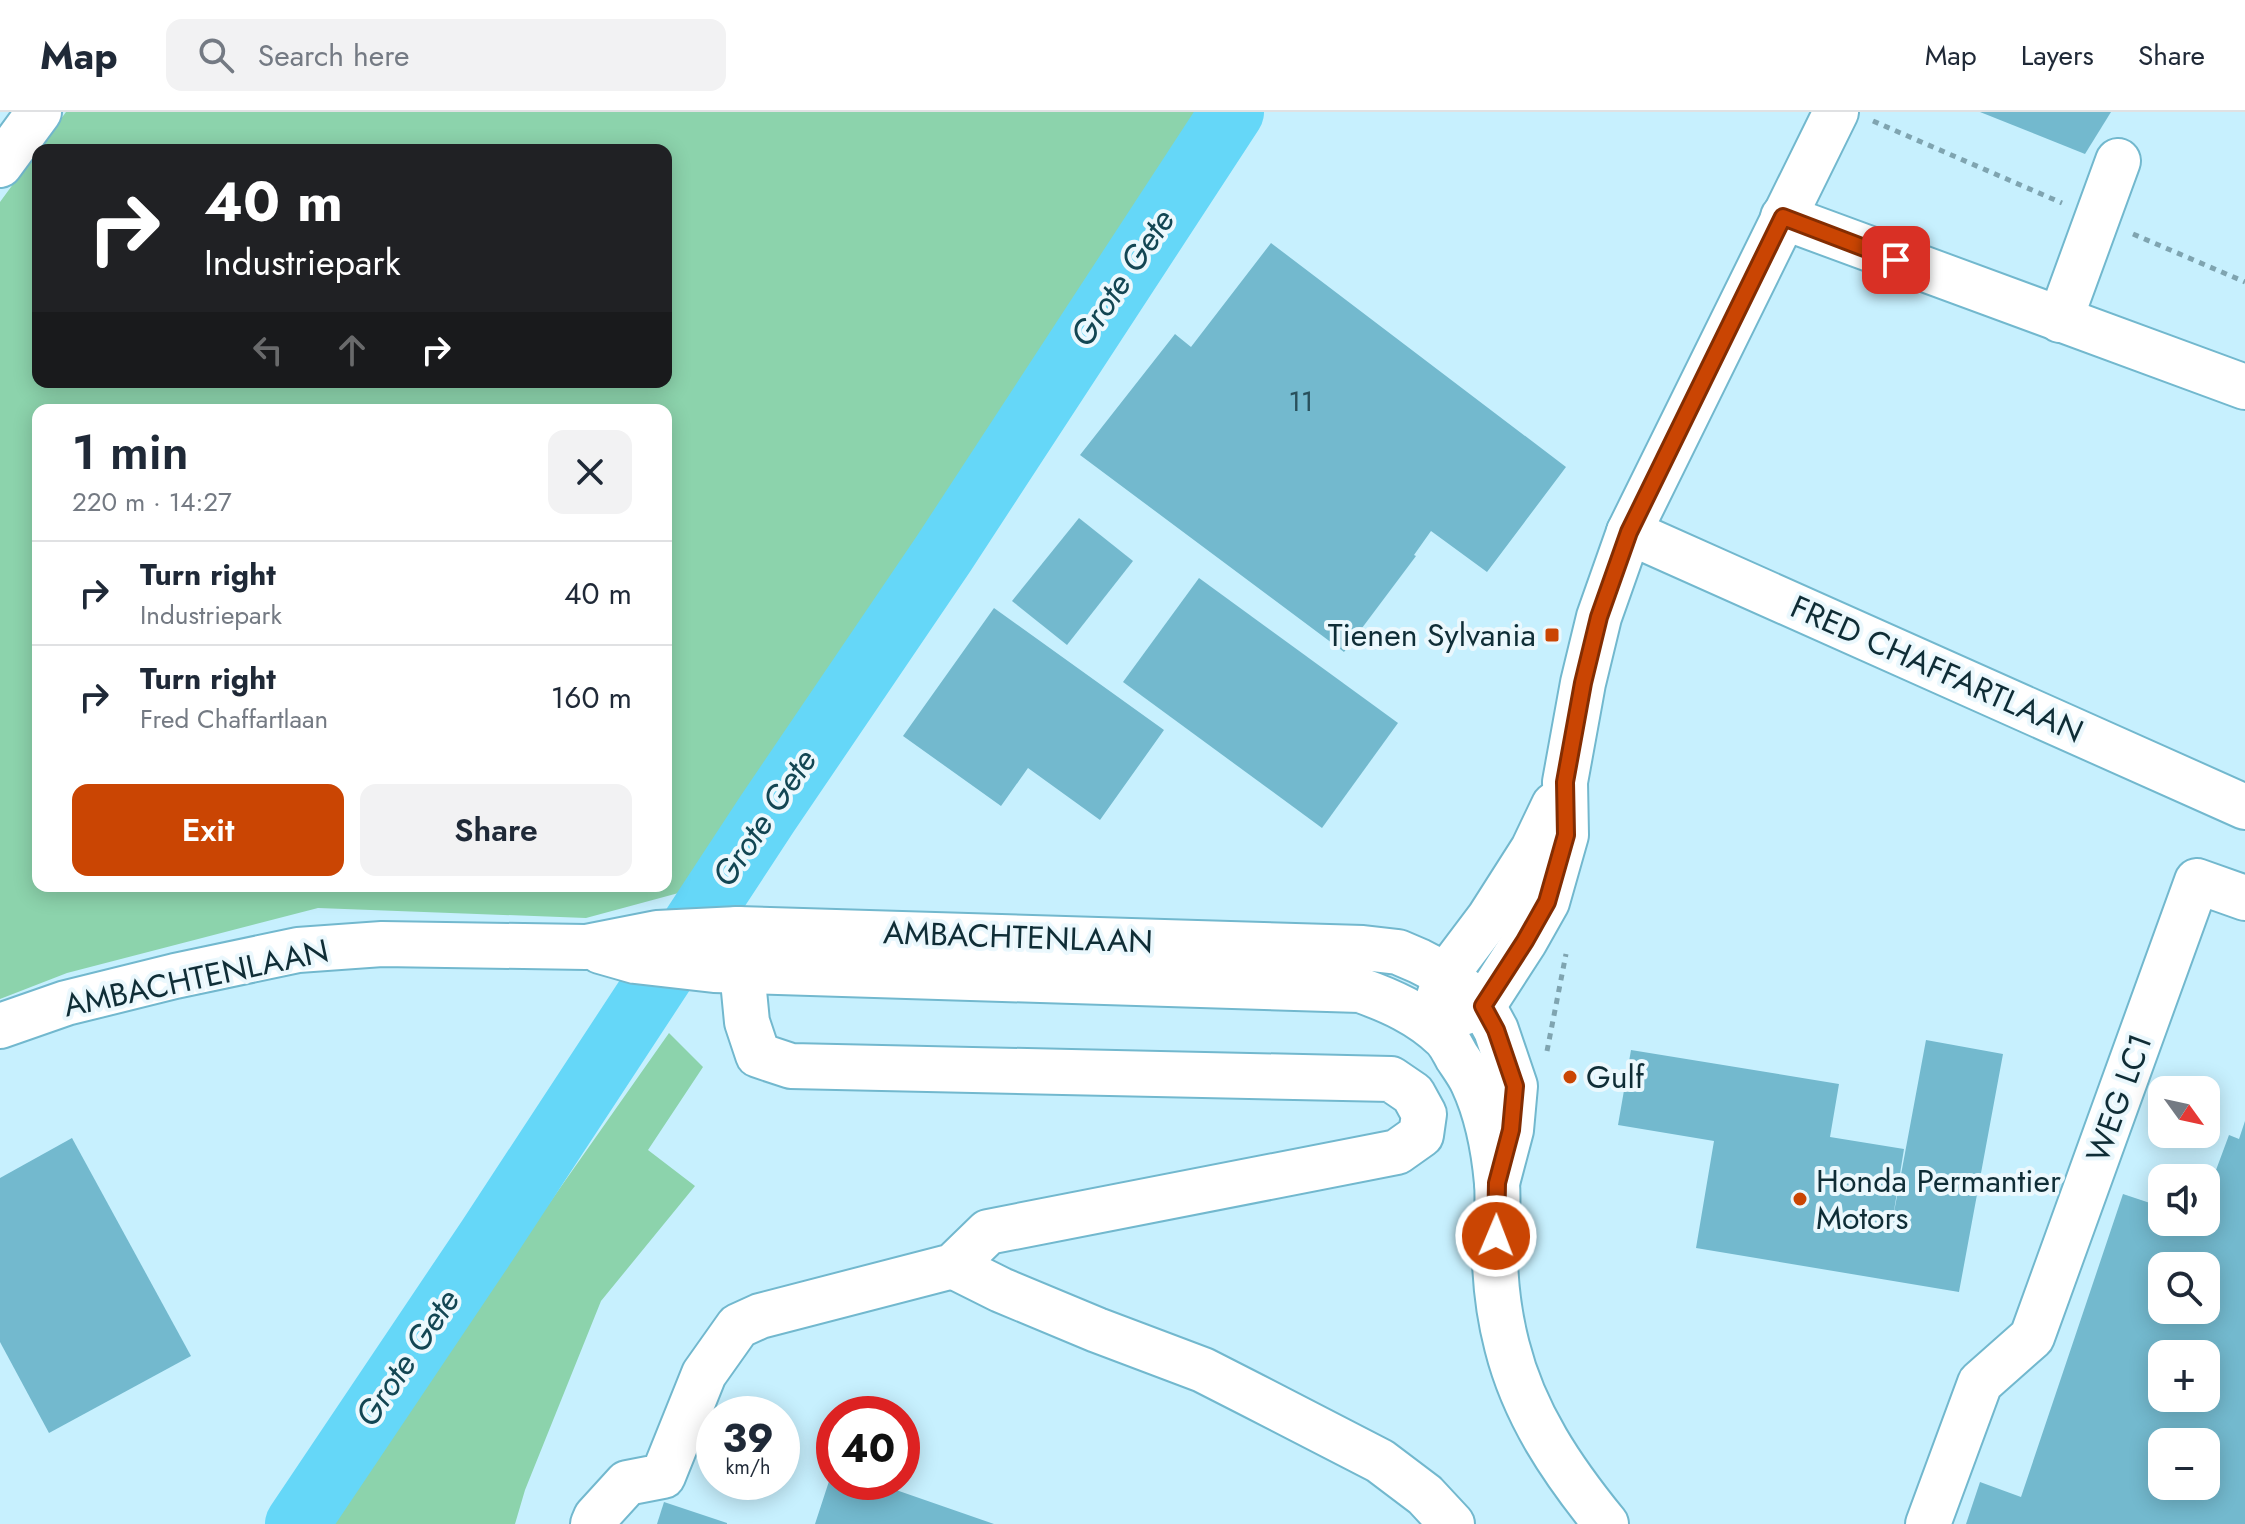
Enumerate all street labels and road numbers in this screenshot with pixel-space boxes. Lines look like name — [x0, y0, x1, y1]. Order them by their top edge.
street label: FRED CHAFFARTLAAN — [1783, 584, 2091, 754]
street label: AMBACHTENLAAN — [882, 909, 1154, 965]
street label: AMBACHTENLAAN — [59, 927, 333, 1029]
street label: WEG LC1 — [2075, 1027, 2163, 1169]

